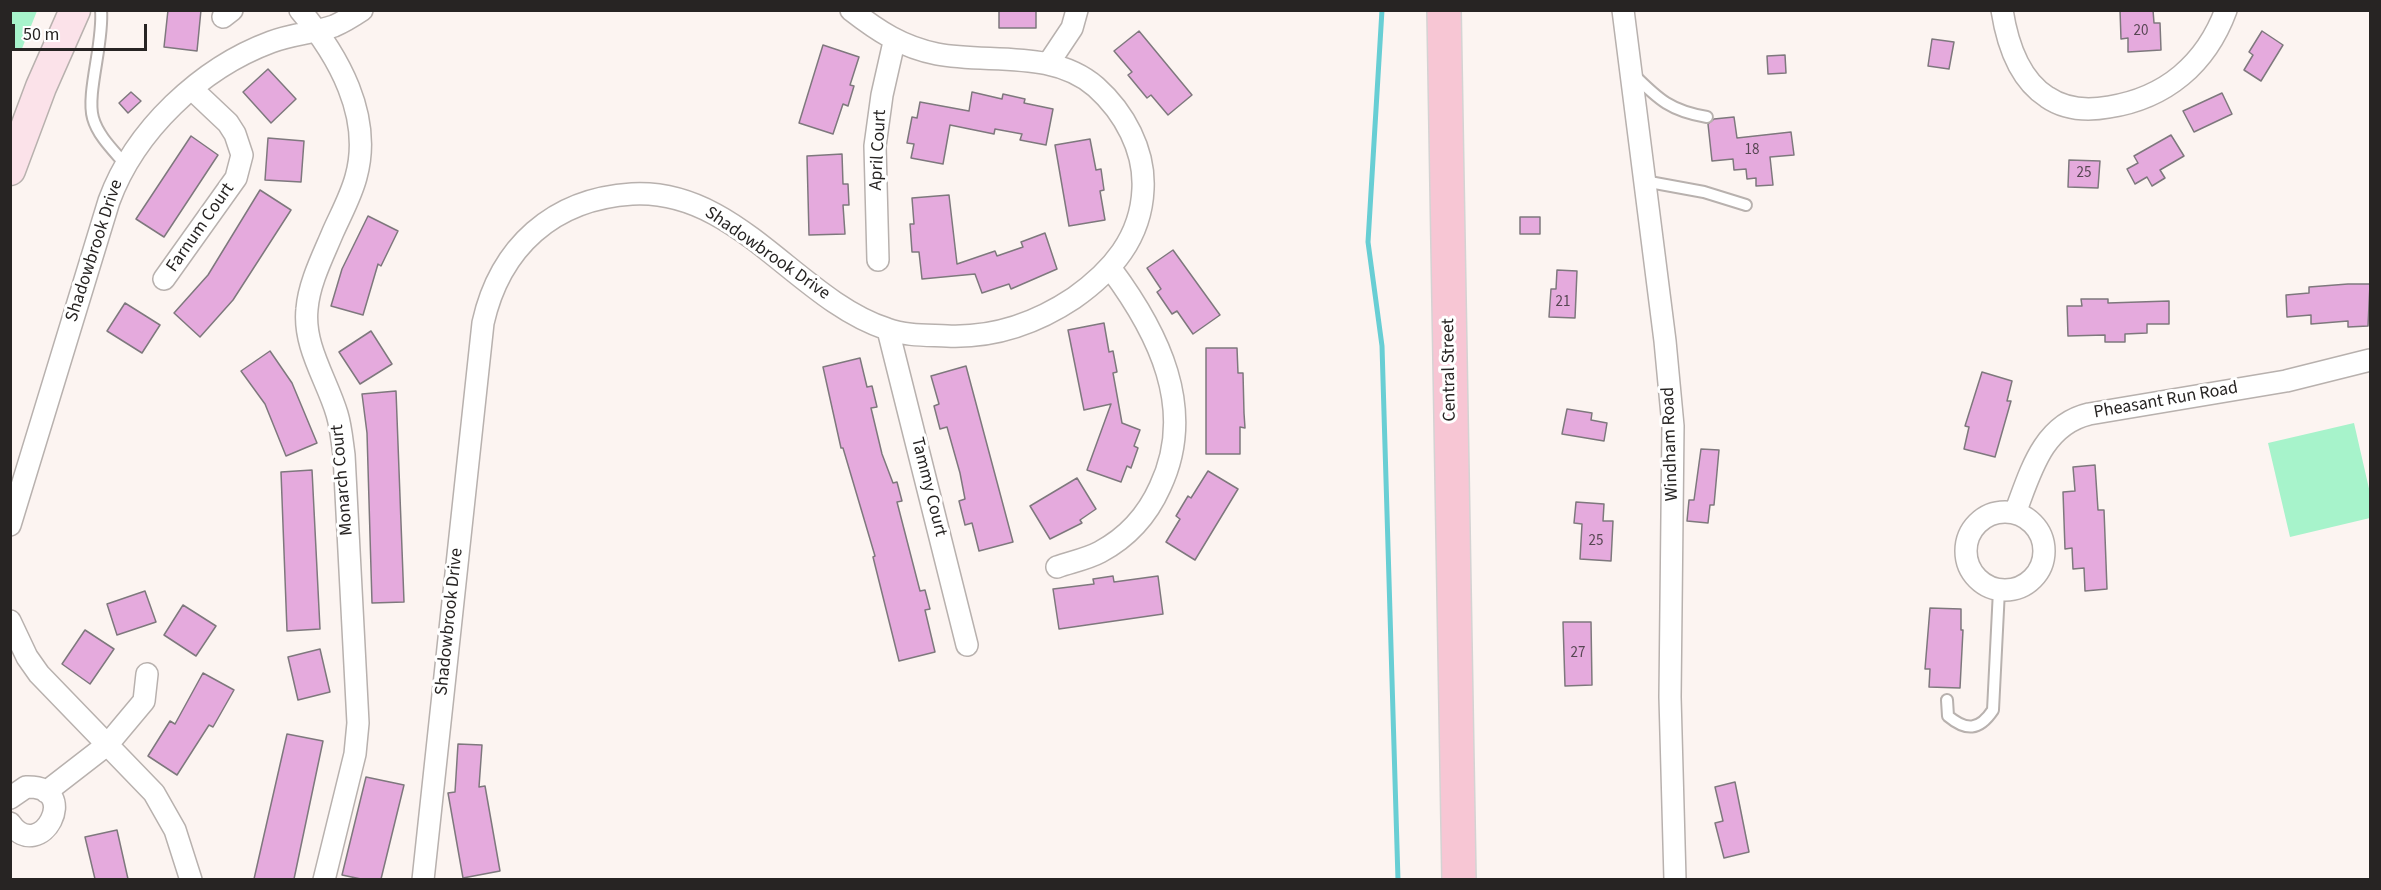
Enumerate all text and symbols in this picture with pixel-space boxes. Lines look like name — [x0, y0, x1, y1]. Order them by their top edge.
scale bar — [15, 12, 150, 50]
text: 50 m — [23, 22, 59, 47]
house number: 20 — [2134, 23, 2148, 41]
street label: April Court — [866, 109, 892, 191]
house number: 18 — [1745, 142, 1759, 160]
house number: 25 — [2077, 165, 2091, 183]
street label: Shadowbrook Drive — [62, 177, 128, 325]
street label: Farnum Court — [162, 179, 240, 277]
street label: Shadowbrook Drive — [700, 203, 834, 305]
house number: 21 — [1556, 294, 1570, 312]
street label: Central Street — [1438, 318, 1462, 422]
street label: Pheasant Run Road — [2092, 378, 2240, 424]
street label: Windham Road — [1658, 386, 1684, 502]
street label: Monarch Court — [327, 423, 359, 537]
street label: Tammy Court — [905, 435, 951, 539]
house number: 25 — [1589, 533, 1603, 551]
street label: Shadowbrook Drive — [432, 547, 468, 697]
house number: 27 — [1571, 645, 1585, 663]

